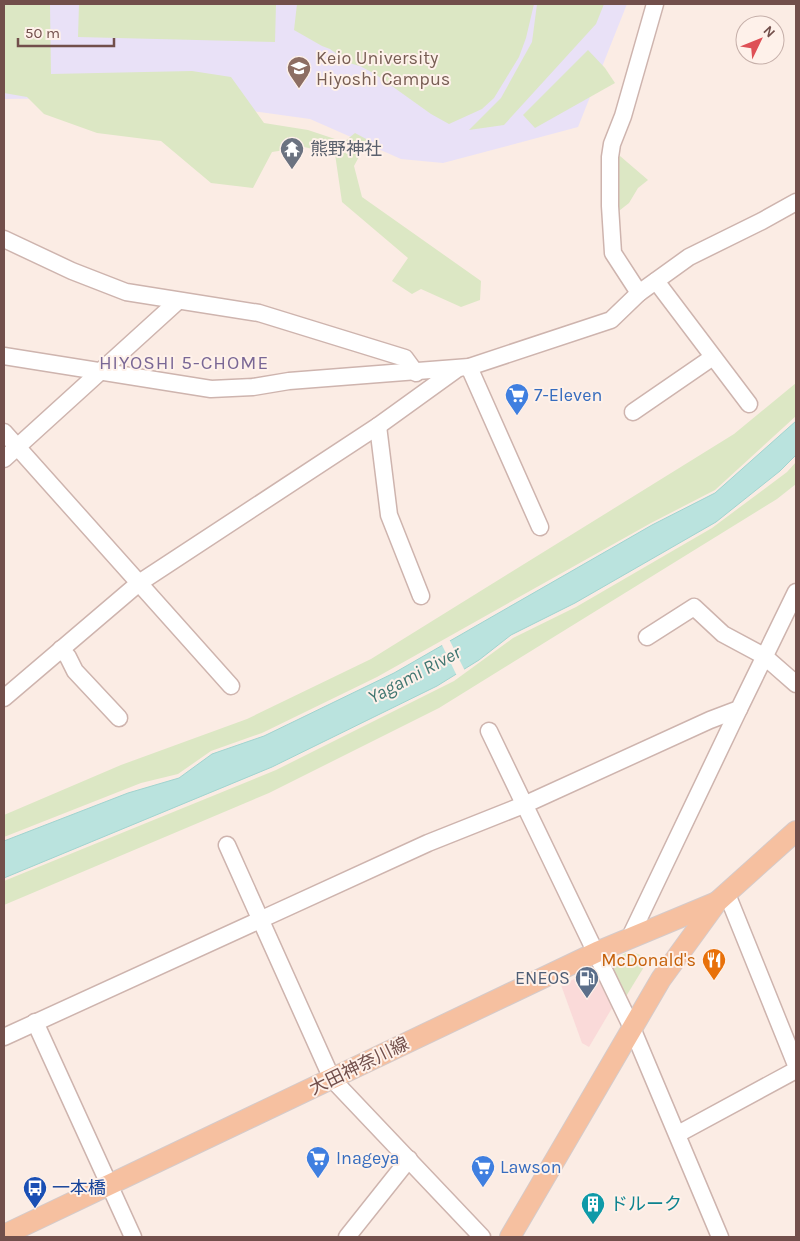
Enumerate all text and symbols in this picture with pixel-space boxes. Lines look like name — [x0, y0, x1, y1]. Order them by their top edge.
scale bar — [18, 15, 114, 47]
north arrow — [735, 15, 785, 65]
text: N — [759, 22, 779, 41]
text: 50 m — [25, 24, 60, 42]
place label: Keio University Hiyoshi Campus — [316, 47, 450, 90]
school or university icon: Keio University Hiyoshi Campus — [286, 55, 312, 89]
temple icon: 熊野神社 — [279, 136, 305, 170]
place label: 熊野神社 — [310, 138, 382, 160]
district label: HIYOSHI 5-CHOME — [99, 352, 269, 374]
supermarket icon: 7-Eleven — [504, 382, 530, 416]
place label: 7-Eleven — [534, 384, 602, 406]
water label: Yagami River — [364, 641, 466, 708]
restaurant icon: McDonald's — [701, 947, 727, 981]
place label: McDonald's — [601, 949, 696, 971]
fuel station icon: ENEOS — [574, 965, 600, 999]
place label: ENEOS — [515, 967, 570, 989]
street label: 大田神奈川線 — [306, 1032, 412, 1100]
supermarket icon: Inageya — [305, 1145, 331, 1179]
place label: Inageya — [336, 1147, 400, 1169]
supermarket icon: Lawson — [470, 1154, 496, 1188]
place label: Lawson — [500, 1156, 562, 1178]
bus stop icon: 一本橋 — [22, 1175, 48, 1209]
place label: 一本橋 — [52, 1177, 106, 1199]
building icon: ドルーク — [580, 1191, 606, 1225]
place label: ドルーク — [610, 1193, 682, 1215]

